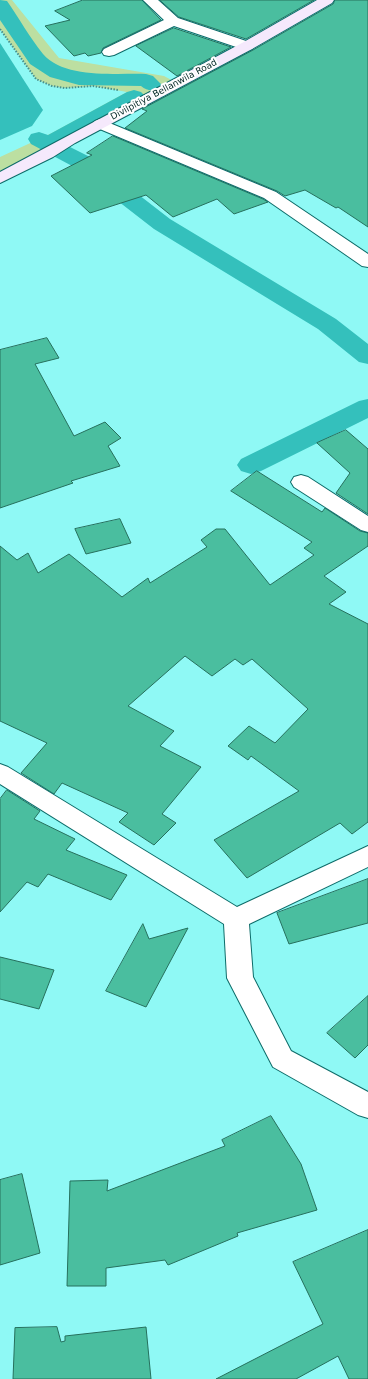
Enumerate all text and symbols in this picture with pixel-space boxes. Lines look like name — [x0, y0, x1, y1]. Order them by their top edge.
street label: Divilpitiya Bellanwila Road — [109, 57, 219, 123]

